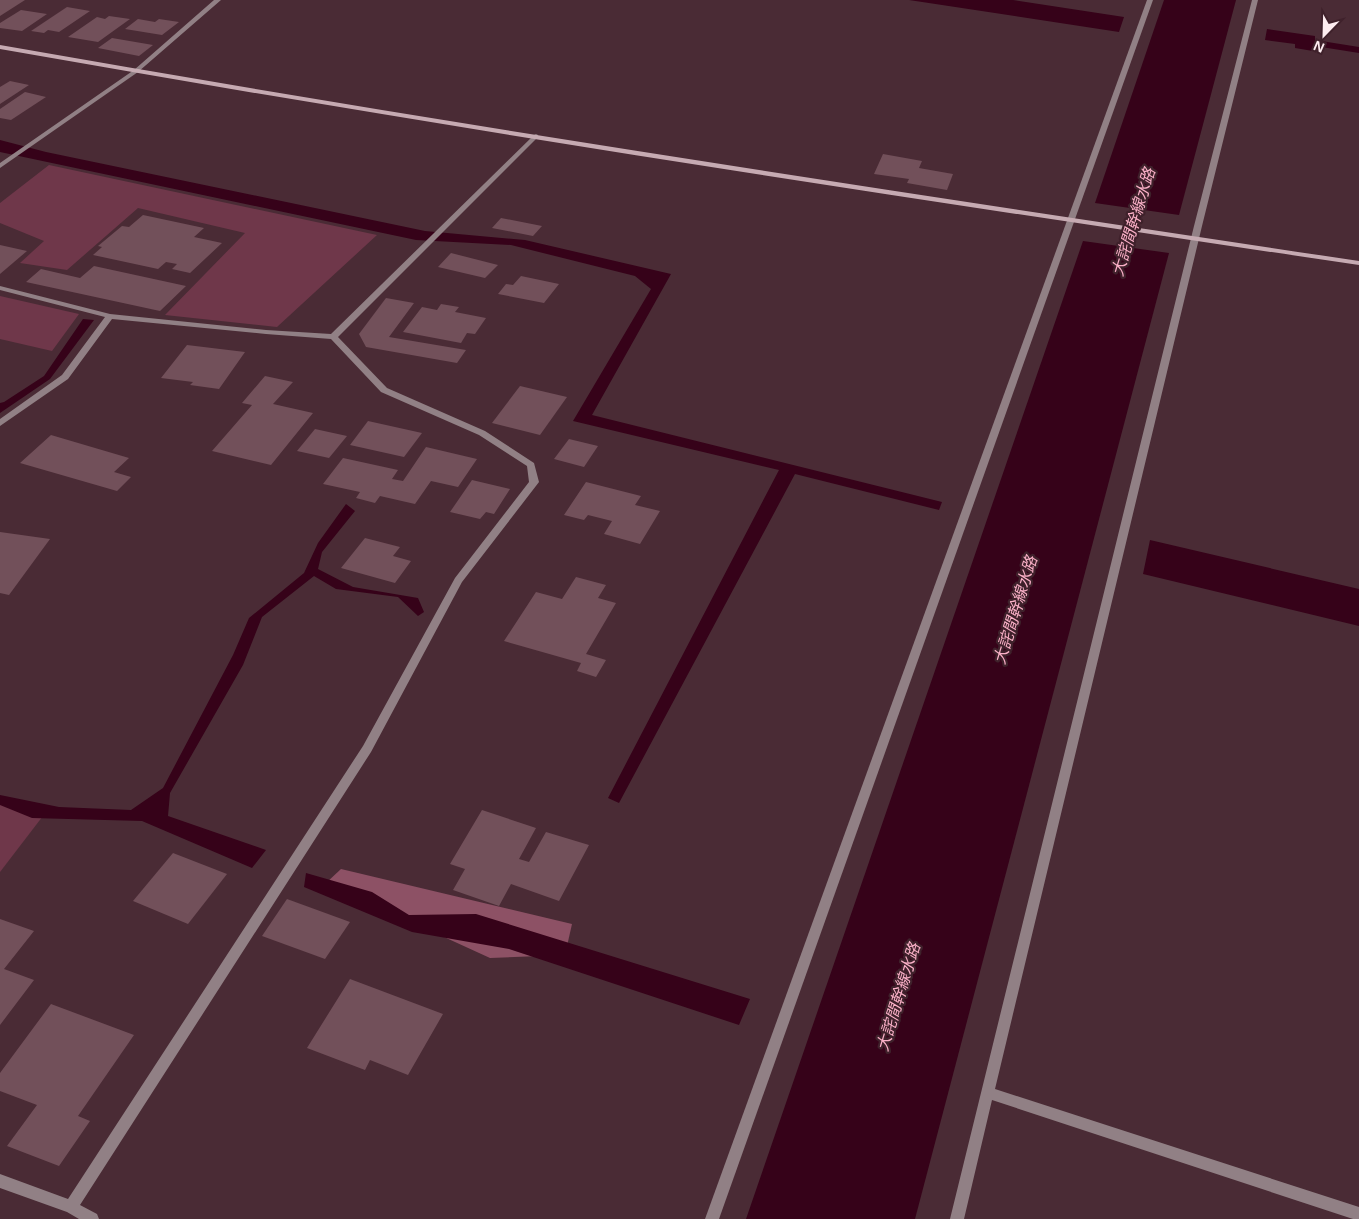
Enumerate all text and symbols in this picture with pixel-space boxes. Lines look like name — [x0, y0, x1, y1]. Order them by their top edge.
north arrow — [1299, 10, 1349, 60]
text: N — [1311, 38, 1327, 56]
water label: 大詫間幹線水路 — [1109, 164, 1159, 278]
water label: 大詫間幹線水路 — [991, 552, 1041, 666]
water label: 大詫間幹線水路 — [874, 939, 924, 1053]

